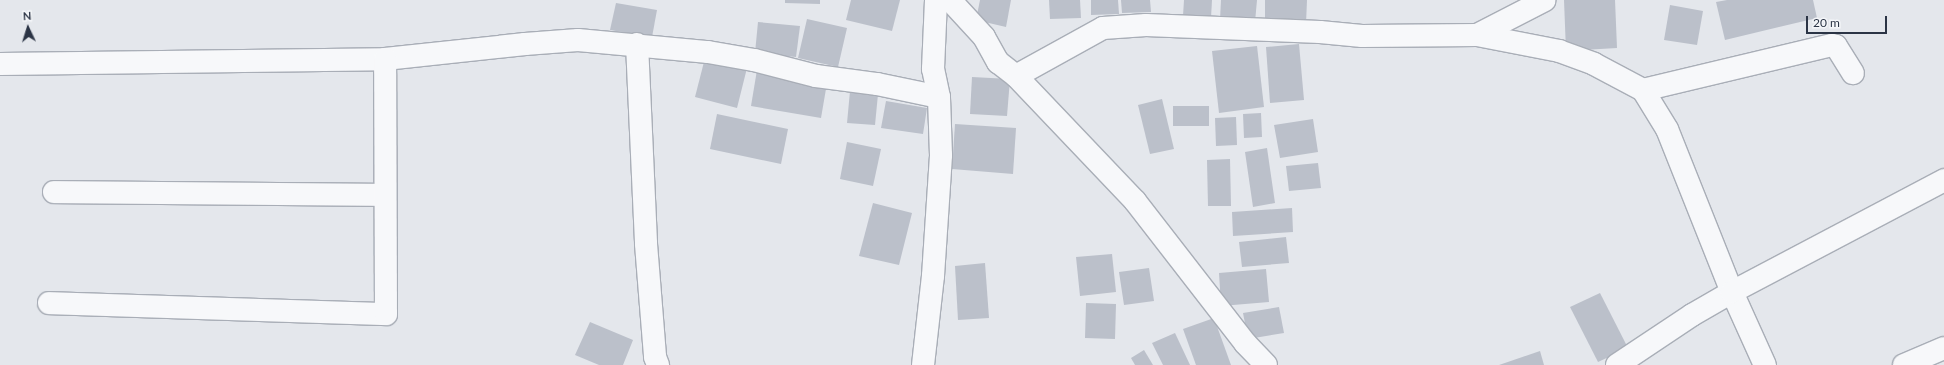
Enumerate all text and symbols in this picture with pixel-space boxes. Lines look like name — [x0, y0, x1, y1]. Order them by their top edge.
north arrow — [8, 8, 48, 48]
scale bar — [1808, 8, 1889, 34]
text: N — [22, 9, 32, 22]
text: 20 m — [1813, 15, 1840, 30]

